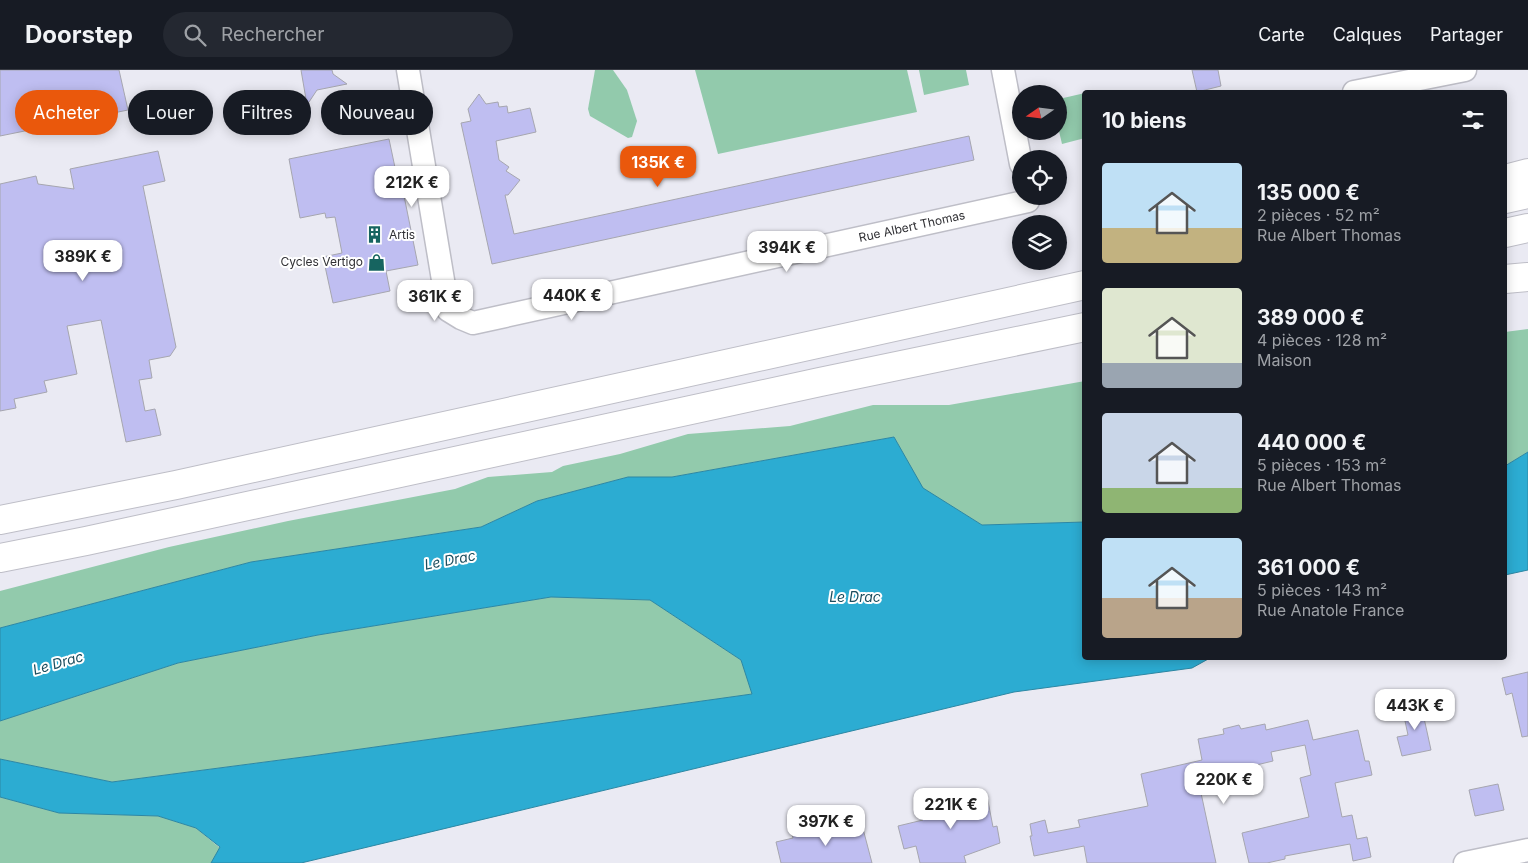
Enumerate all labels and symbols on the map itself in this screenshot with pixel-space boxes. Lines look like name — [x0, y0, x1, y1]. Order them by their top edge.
north arrow — [1012, 85, 1068, 140]
pin: 135K € — [617, 146, 699, 188]
pin: 212K € — [371, 166, 453, 208]
street label: Rue Albert Thomas — [857, 207, 966, 245]
building icon: Artis — [365, 225, 385, 245]
place label: Artis — [389, 227, 415, 242]
pin: 394K € — [746, 230, 828, 273]
pin: 389K € — [42, 240, 124, 282]
shop icon: Cycles Vertigo — [367, 252, 387, 272]
place label: Cycles Vertigo — [281, 254, 363, 269]
pin: 440K € — [531, 278, 613, 321]
pin: 361K € — [394, 280, 476, 322]
water label: Le Drac — [423, 546, 477, 573]
water label: Le Drac — [829, 588, 881, 605]
water label: Le Drac — [31, 647, 85, 678]
pin: 443K € — [1374, 688, 1456, 731]
pin: 220K € — [1183, 762, 1265, 805]
pin: 221K € — [910, 788, 992, 830]
pin: 397K € — [785, 804, 867, 847]

